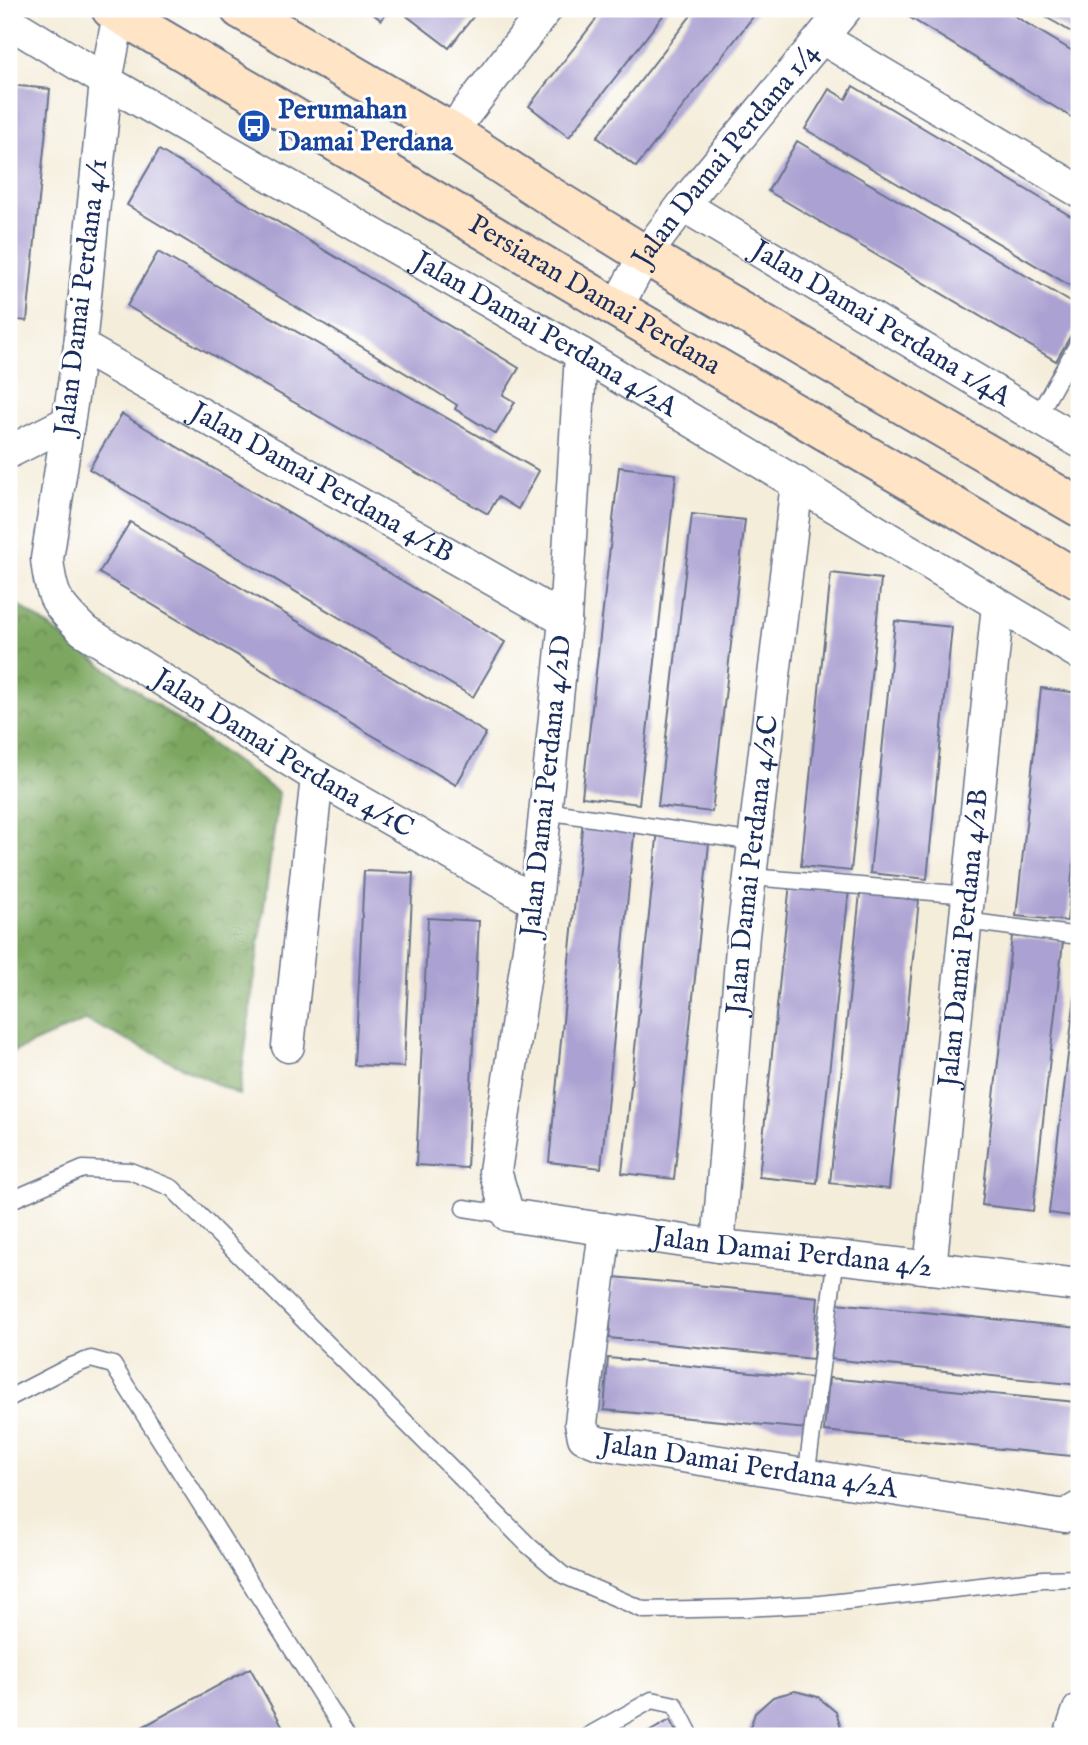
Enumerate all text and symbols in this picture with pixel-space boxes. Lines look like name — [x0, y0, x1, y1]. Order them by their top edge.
street label: Jalan Damai Perdana 1/4 — [623, 36, 827, 275]
place label: Perumahan Damai Perdana — [278, 93, 454, 160]
bus stop icon: Perumahan Damai Perdana — [235, 107, 273, 145]
street label: Jalan Damai Perdana 4/1 — [47, 157, 116, 440]
street label: Persiaran Damai Perdana — [462, 207, 728, 384]
street label: Jalan Damai Perdana 1/4A — [742, 231, 1018, 415]
street label: Jalan Damai Perdana 4/2A — [405, 242, 685, 426]
street label: Jalan Damai Perdana 4/1B — [182, 393, 460, 571]
street label: Jalan Damai Perdana 4/2D — [513, 633, 580, 942]
street label: Jalan Damai Perdana 4/1C — [144, 659, 420, 846]
street label: Jalan Damai Perdana 4/2C — [719, 713, 787, 1019]
street label: Jalan Damai Perdana 4/2B — [931, 787, 997, 1091]
street label: Jalan Damai Perdana 4/2 — [647, 1219, 934, 1285]
street label: Jalan Damai Perdana 4/2A — [595, 1426, 901, 1507]

